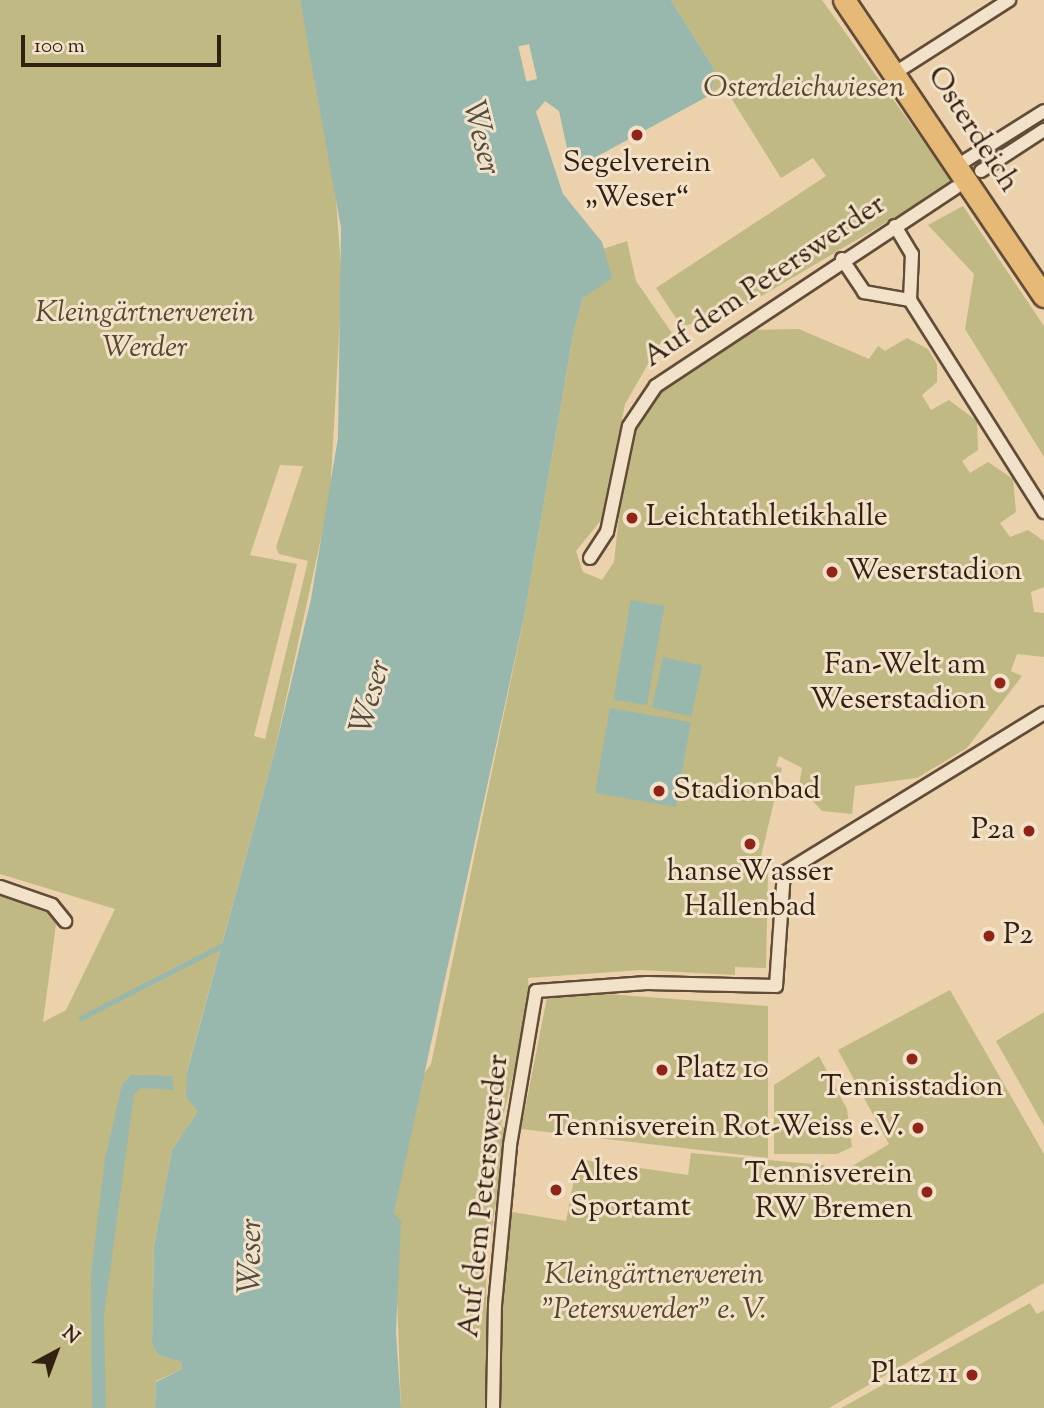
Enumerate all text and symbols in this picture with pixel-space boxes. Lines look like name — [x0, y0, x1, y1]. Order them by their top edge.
scale bar — [24, 21, 224, 65]
text: 100 m — [34, 32, 85, 62]
street label: Osterdeich — [918, 60, 1026, 200]
park label: Osterdeichwiesen — [703, 71, 905, 107]
water label: Weser — [452, 97, 508, 179]
marker: Segelverein „Weser“ — [629, 127, 645, 143]
place label: Segelverein „Weser“ — [563, 146, 711, 216]
street label: Auf dem Peterswerder — [637, 188, 893, 376]
park label: Kleingärtnerverein Werder — [35, 296, 255, 366]
place label: Leichtathletikhalle — [646, 500, 888, 536]
marker: Leichtathletikhalle — [624, 510, 640, 526]
place label: Weserstadion — [846, 554, 1022, 590]
marker: Weserstadion — [824, 564, 840, 580]
place label: Fan-Welt am Weserstadion — [810, 648, 986, 718]
water label: Weser — [343, 655, 401, 739]
marker: Fan-Welt am Weserstadion — [992, 675, 1008, 691]
place label: Stadionbad — [673, 773, 820, 809]
marker: Stadionbad — [651, 783, 667, 799]
place label: P2a — [971, 813, 1015, 849]
marker: P2a — [1021, 823, 1037, 839]
marker: hanseWasser Hallenbad — [742, 836, 758, 852]
place label: hanseWasser Hallenbad — [667, 855, 833, 925]
place label: P2 — [1003, 918, 1033, 954]
marker: P2 — [981, 928, 997, 944]
marker: Tennisstadion — [904, 1051, 920, 1067]
place label: Platz 10 — [676, 1052, 769, 1088]
street label: Auf dem Peterswerder — [452, 1053, 518, 1339]
marker: Platz 10 — [654, 1062, 670, 1078]
place label: Tennisstadion — [820, 1070, 1004, 1106]
place label: Tennisverein Rot-Weiss e.V. — [548, 1110, 904, 1146]
marker: Tennisverein Rot-Weiss e.V. — [910, 1120, 926, 1136]
place label: Altes Sportamt — [570, 1155, 691, 1226]
place label: Tennisverein RW Bremen — [745, 1157, 913, 1228]
marker: Altes Sportamt — [548, 1182, 564, 1198]
marker: Tennisverein RW Bremen — [919, 1184, 935, 1200]
water label: Weser — [232, 1218, 272, 1294]
park label: Kleingärtnerverein "Peterswerder" e. V. — [542, 1258, 766, 1328]
north arrow — [21, 1317, 91, 1387]
text: N — [56, 1321, 85, 1351]
place label: Platz 11 — [871, 1357, 958, 1393]
marker: Platz 11 — [964, 1367, 980, 1383]

